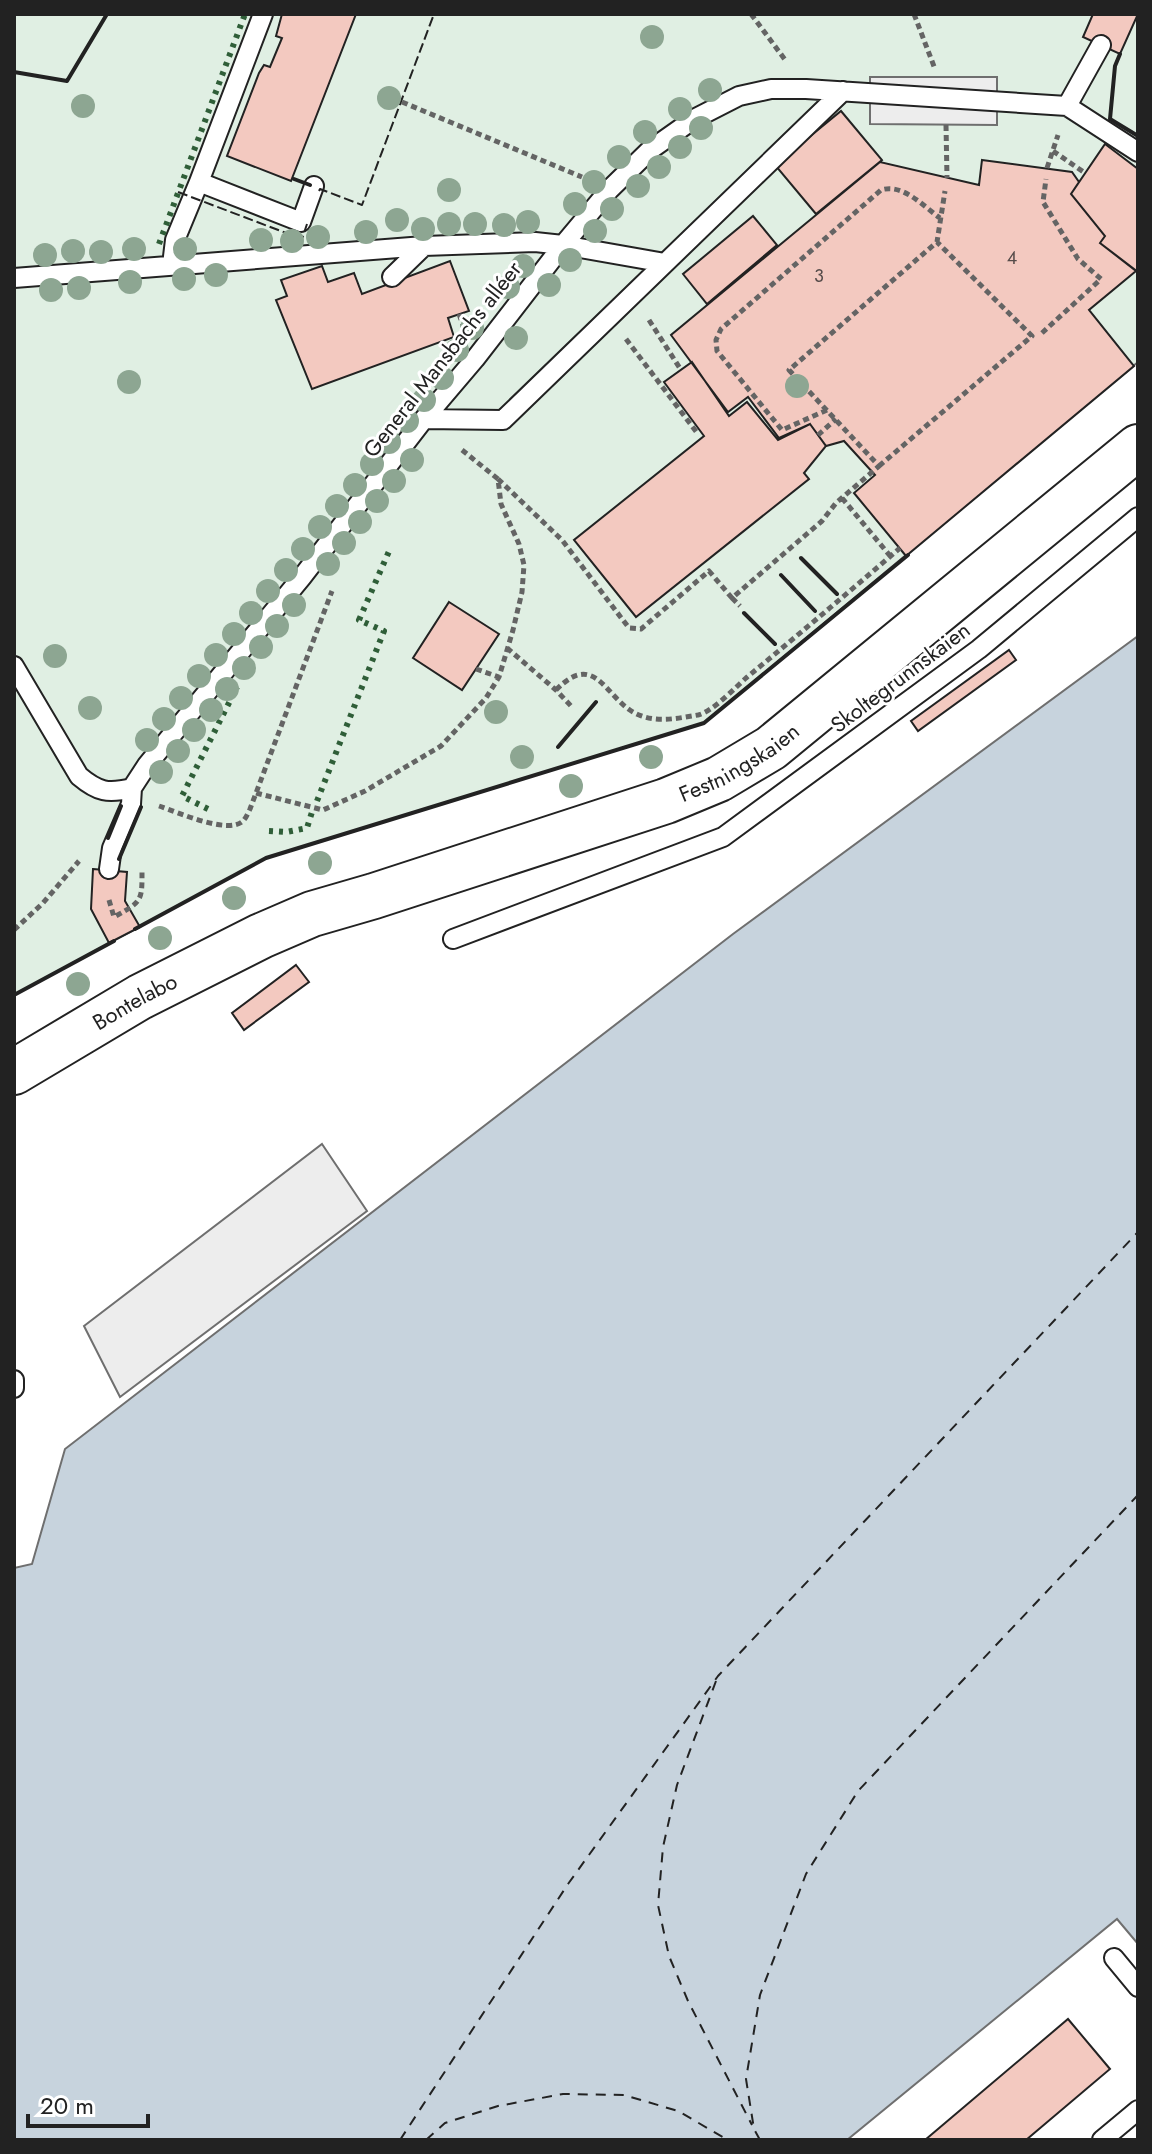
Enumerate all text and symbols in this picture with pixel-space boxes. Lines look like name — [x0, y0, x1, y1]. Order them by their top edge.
house number: 4 — [1007, 245, 1017, 271]
street label: General Mansbachs alléer — [355, 254, 529, 464]
house number: 3 — [814, 263, 824, 289]
street label: Skoltegrunnskaien — [823, 614, 977, 740]
street label: Festningskaien — [674, 715, 806, 810]
street label: Bontelabo — [86, 965, 183, 1038]
scale bar — [28, 2078, 148, 2128]
text: 20 m — [40, 2088, 94, 2123]

